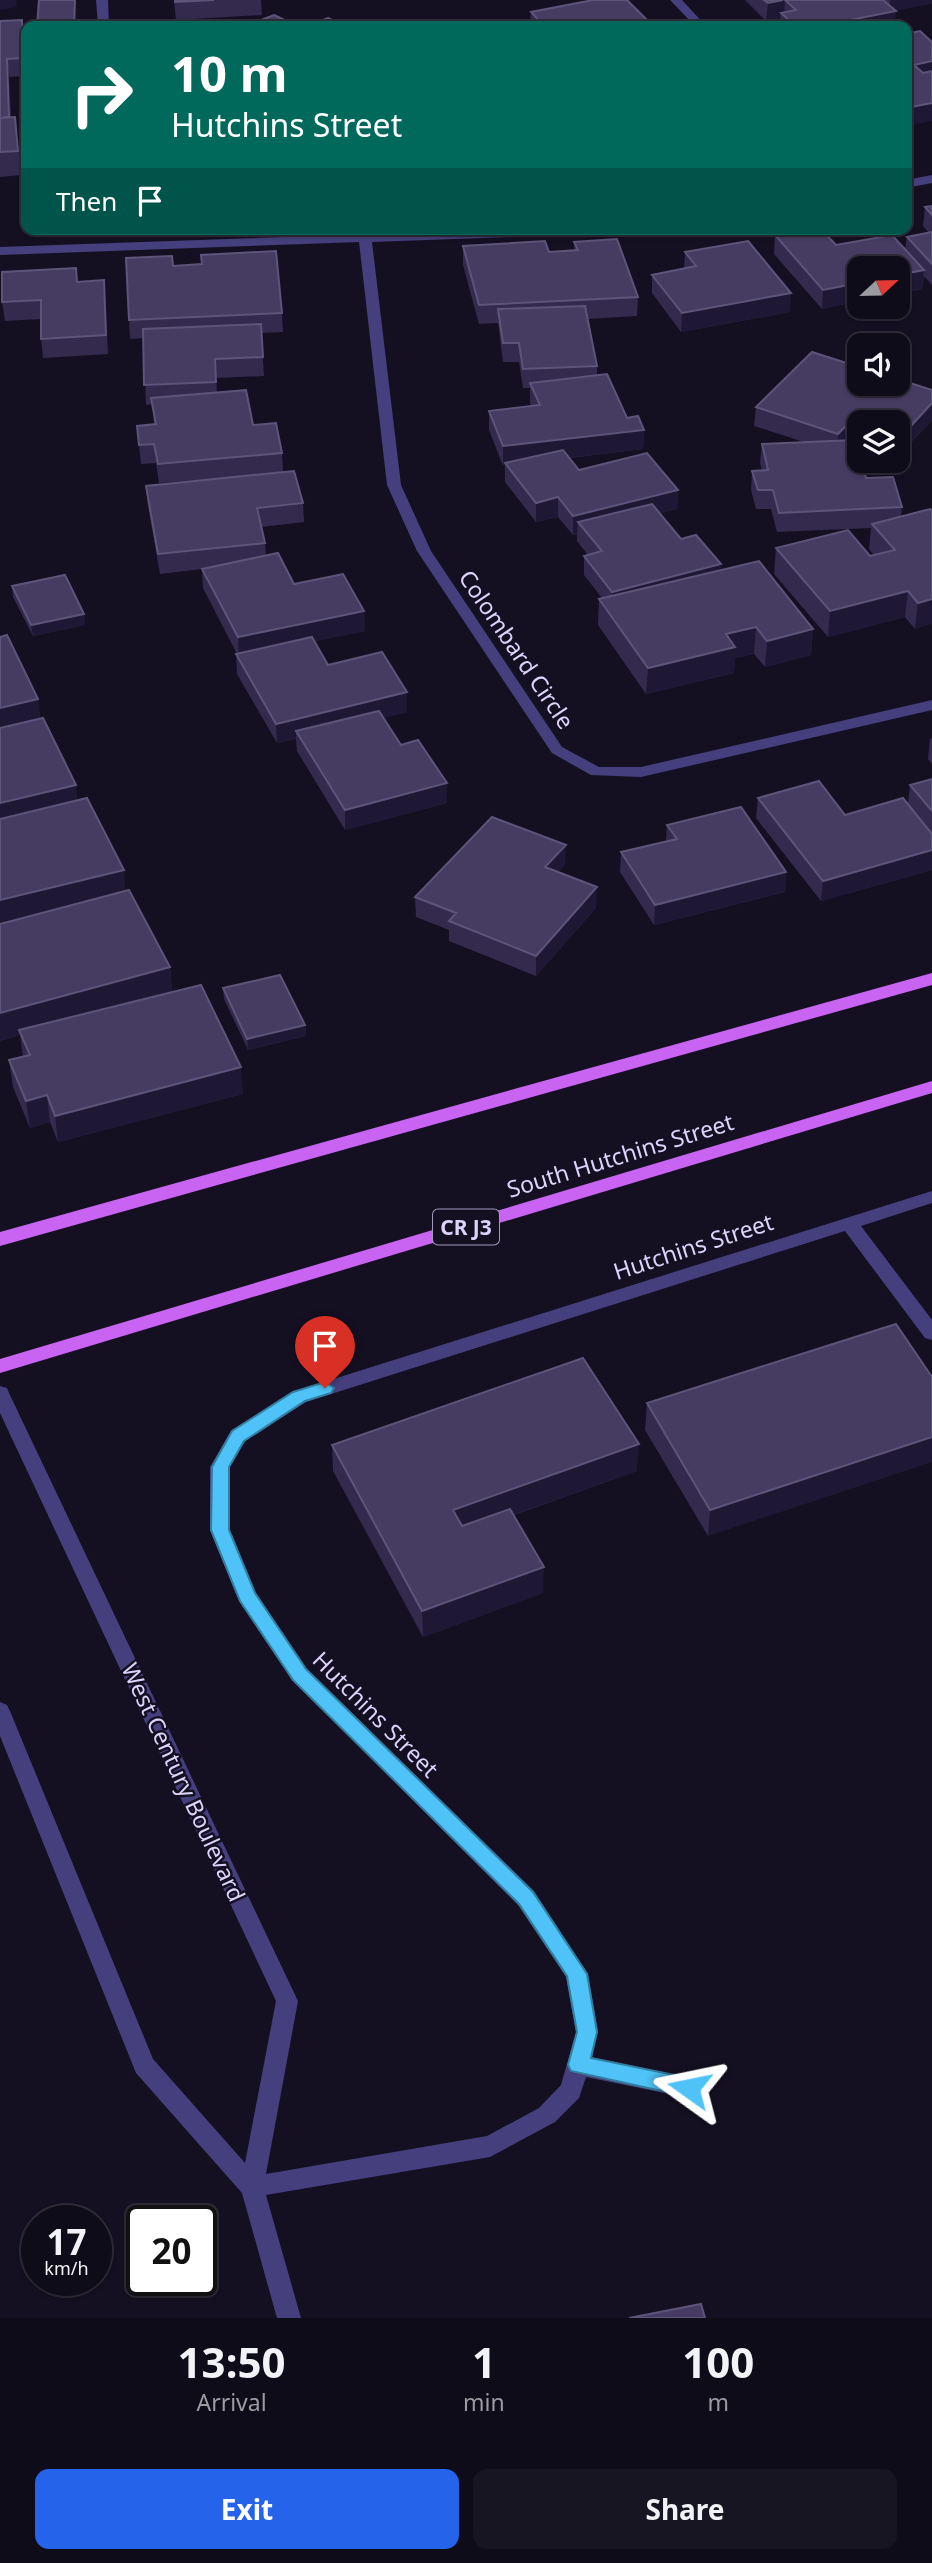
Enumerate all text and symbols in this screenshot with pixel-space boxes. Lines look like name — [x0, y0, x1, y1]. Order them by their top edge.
text: 10 m — [171, 40, 288, 106]
icon: right — [56, 49, 147, 140]
text: Hutchins Street — [171, 103, 402, 146]
icon: arrive — [131, 182, 169, 220]
text: Then — [56, 183, 117, 219]
north arrow — [847, 256, 910, 318]
map controls — [847, 256, 910, 473]
button: sound — [847, 333, 910, 396]
button: layers — [847, 410, 910, 473]
street label: Colombard Circle — [452, 563, 582, 735]
street label: South Hutchins Street — [503, 1105, 737, 1205]
street label: Hutchins Street — [609, 1205, 777, 1287]
road number: CR J3 — [433, 1210, 499, 1244]
pin — [295, 1316, 355, 1388]
icon: arrive — [306, 1327, 344, 1365]
street label: Hutchins Street — [306, 1644, 446, 1784]
street label: West Century Boulevard — [115, 1657, 253, 1907]
position arrow — [652, 2051, 726, 2125]
speed limit sign: 20 — [126, 2205, 217, 2296]
text: 17 — [46, 2218, 87, 2265]
text: km/h — [44, 2256, 89, 2280]
text: 13:50 — [178, 2333, 285, 2390]
text: 1 — [472, 2333, 496, 2390]
text: 100 — [682, 2333, 754, 2390]
text: Arrival — [196, 2386, 267, 2418]
text: min — [463, 2386, 505, 2418]
text: m — [708, 2386, 729, 2418]
button: Exit — [35, 2469, 459, 2549]
button: Share — [473, 2469, 897, 2549]

